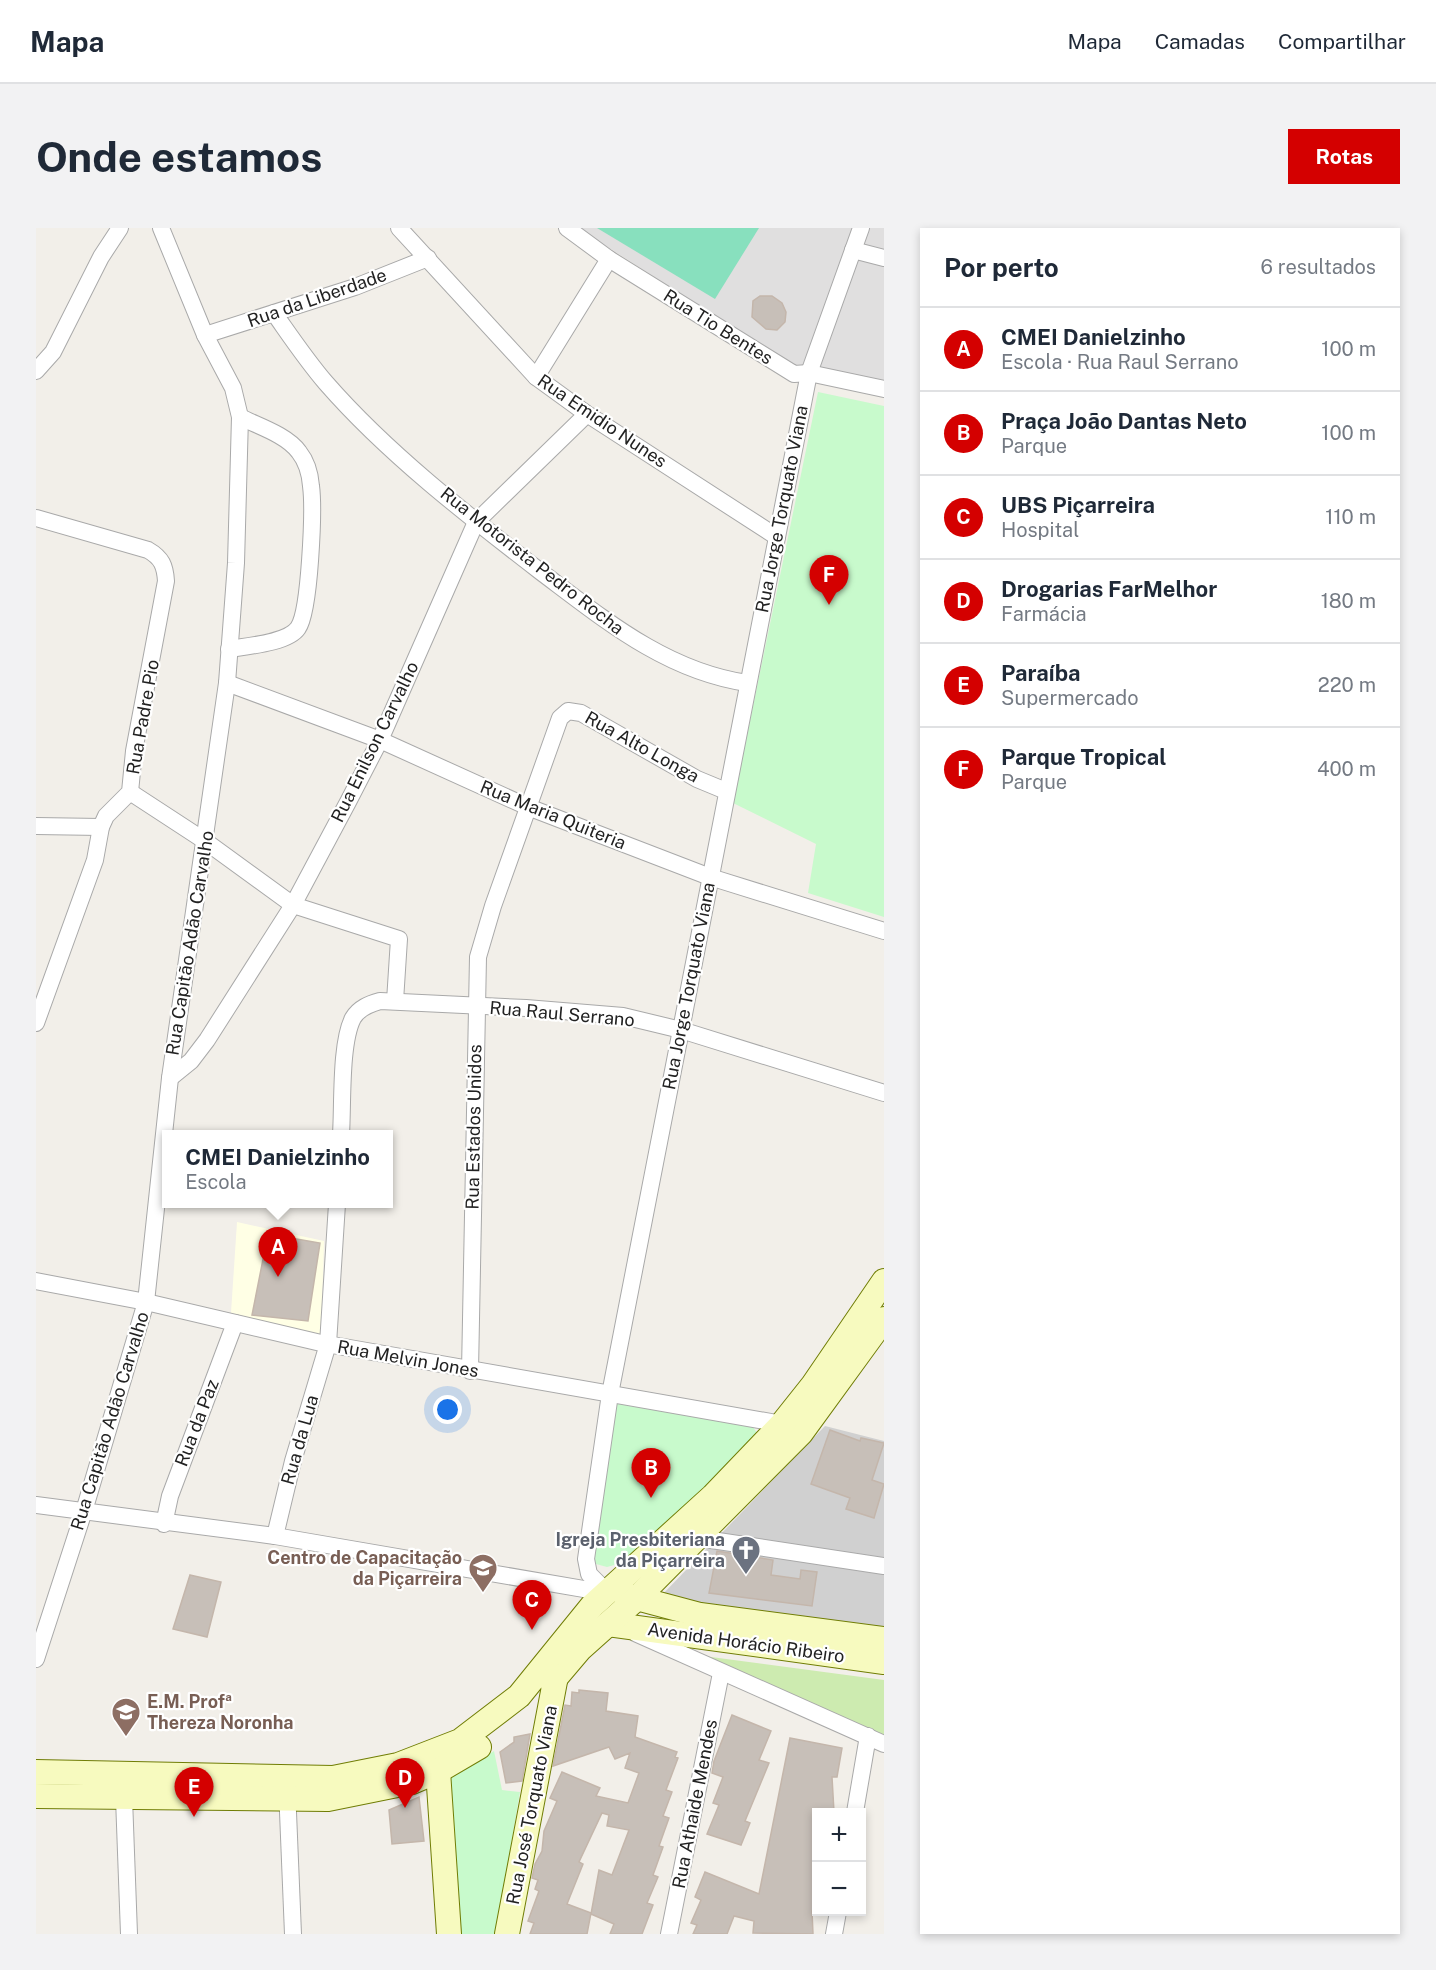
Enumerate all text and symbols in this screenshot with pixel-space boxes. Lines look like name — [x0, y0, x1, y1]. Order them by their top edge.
text: Mapa — [30, 25, 104, 58]
text: Mapa — [1068, 29, 1122, 54]
text: Camadas — [1155, 29, 1245, 54]
text: Compartilhar — [1278, 29, 1406, 54]
button: Rotas — [1288, 129, 1400, 184]
text: Onde estamos — [36, 132, 322, 181]
text: Por perto — [944, 252, 1059, 283]
text: 6 resultados — [1261, 255, 1376, 279]
street label: Rua da Liberdade — [244, 264, 389, 331]
street label: Rua Tio Bentes — [660, 285, 777, 369]
text: CMEI Danielzinho — [1001, 324, 1186, 350]
text: A — [956, 337, 971, 361]
text: 100 m — [1321, 337, 1376, 361]
text: Escola · Rua Raul Serrano — [1001, 350, 1239, 374]
street label: Rua Emidio Nunes — [534, 370, 671, 472]
street label: Rua Jorge Torquato Viana — [751, 403, 812, 614]
text: Praça João Dantas Neto — [1001, 408, 1247, 434]
text: B — [957, 421, 970, 445]
text: 100 m — [1321, 421, 1376, 445]
text: Parque — [1001, 434, 1067, 458]
street label: Rua Motorista Pedro Rocha — [437, 483, 628, 639]
text: UBS Piçarreira — [1001, 492, 1155, 518]
text: C — [956, 505, 971, 529]
text: 110 m — [1325, 505, 1376, 529]
text: Hospital — [1001, 518, 1079, 542]
pin: F — [810, 556, 848, 605]
text: Drogarias FarMelhor — [1001, 576, 1217, 602]
text: D — [956, 589, 971, 613]
text: 180 m — [1321, 589, 1376, 613]
text: Farmácia — [1001, 602, 1087, 626]
street label: Rua Padre Pio — [122, 658, 163, 776]
street label: Rua Enilson Carvalho — [326, 658, 423, 826]
text: Paraíba — [1001, 660, 1080, 686]
text: E — [957, 673, 970, 697]
text: 220 m — [1318, 673, 1376, 697]
text: Supermercado — [1001, 686, 1139, 710]
street label: Rua Alto Longa — [582, 707, 703, 787]
text: Parque Tropical — [1001, 744, 1166, 770]
text: F — [957, 757, 970, 781]
text: 400 m — [1317, 757, 1376, 781]
text: Parque — [1001, 770, 1067, 794]
street label: Rua Maria Quiteria — [477, 776, 629, 853]
street label: Rua Capitão Adão Carvalho — [161, 829, 218, 1057]
street label: Rua Jorge Torquato Viana — [658, 880, 719, 1091]
street label: Rua Raul Serrano — [489, 997, 636, 1030]
street label: Rua Estados Unidos — [462, 1044, 485, 1210]
popup — [162, 1130, 393, 1208]
text: CMEI Danielzinho — [185, 1144, 370, 1170]
text: Escola — [185, 1170, 247, 1194]
pin: A — [258, 1228, 298, 1277]
street label: Rua Capitão Adão Carvalho — [66, 1309, 153, 1533]
street label: Rua Melvin Jones — [336, 1336, 480, 1381]
street label: Rua da Paz — [170, 1376, 223, 1469]
street label: Rua da Lua — [277, 1393, 322, 1487]
your location — [433, 1395, 462, 1424]
pin: B — [632, 1448, 670, 1498]
place label: Igreja Presbiteriana da Piçarreira — [555, 1529, 725, 1571]
church icon: Igreja Presbiteriana da Piçarreira — [730, 1534, 762, 1576]
place label: Centro de Capacitação da Piçarreira — [267, 1547, 462, 1589]
school or university icon: Centro de Capacitação da Piçarreira — [467, 1552, 499, 1594]
pin: C — [512, 1580, 552, 1630]
street label: Avenida Horácio Ribeiro — [646, 1618, 846, 1667]
place label: E.M. Profª Thereza Noronha — [147, 1691, 293, 1733]
school or university icon: E.M. Profª Thereza Noronha — [110, 1696, 142, 1738]
street label: Rua José Torquato Viana — [502, 1704, 561, 1906]
street label: Rua Athaide Mendes — [668, 1718, 721, 1890]
pin: D — [386, 1758, 424, 1808]
pin: E — [174, 1768, 214, 1817]
map controls — [812, 1808, 866, 1916]
button: + — [812, 1808, 866, 1862]
button: − — [812, 1862, 866, 1916]

